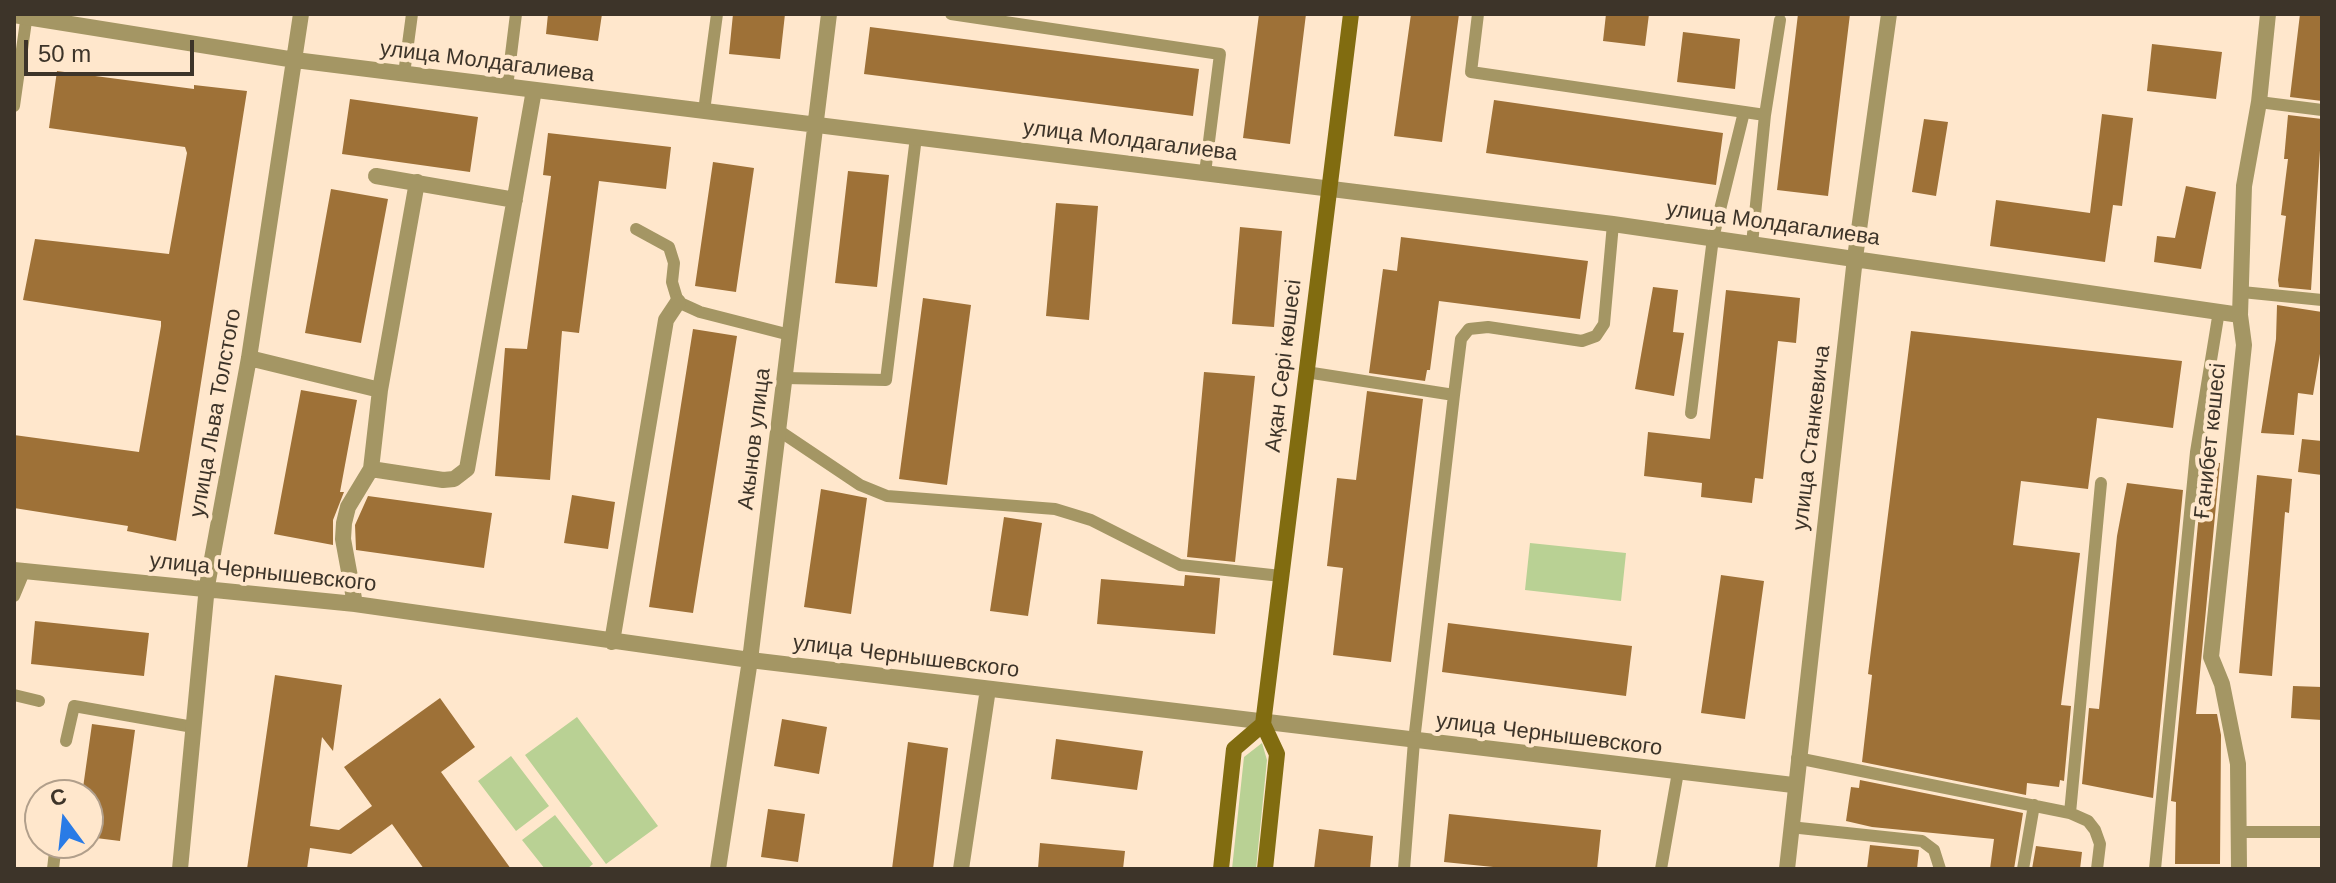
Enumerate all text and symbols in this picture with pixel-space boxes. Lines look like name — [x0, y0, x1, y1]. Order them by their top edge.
scale bar — [28, 24, 198, 74]
street label: улица Молдагалиева — [378, 36, 596, 88]
text: 50 m — [38, 40, 91, 67]
street label: улица Молдагалиева — [1021, 115, 1239, 167]
street label: улица Молдагалиева — [1664, 196, 1882, 252]
street label: Ақан Сері көшесі — [1260, 278, 1308, 454]
street label: улица Льва Толстого — [185, 307, 247, 519]
street label: улица Станкевича — [1788, 344, 1836, 532]
street label: Ғанибет көшесі — [2190, 362, 2232, 520]
street label: Акынов улица — [733, 367, 777, 511]
street label: улица Чернышевского — [148, 548, 378, 598]
street label: улица Чернышевского — [791, 630, 1021, 684]
street label: улица Чернышевского — [1434, 708, 1664, 762]
north arrow — [24, 779, 104, 859]
text: С — [47, 783, 69, 811]

